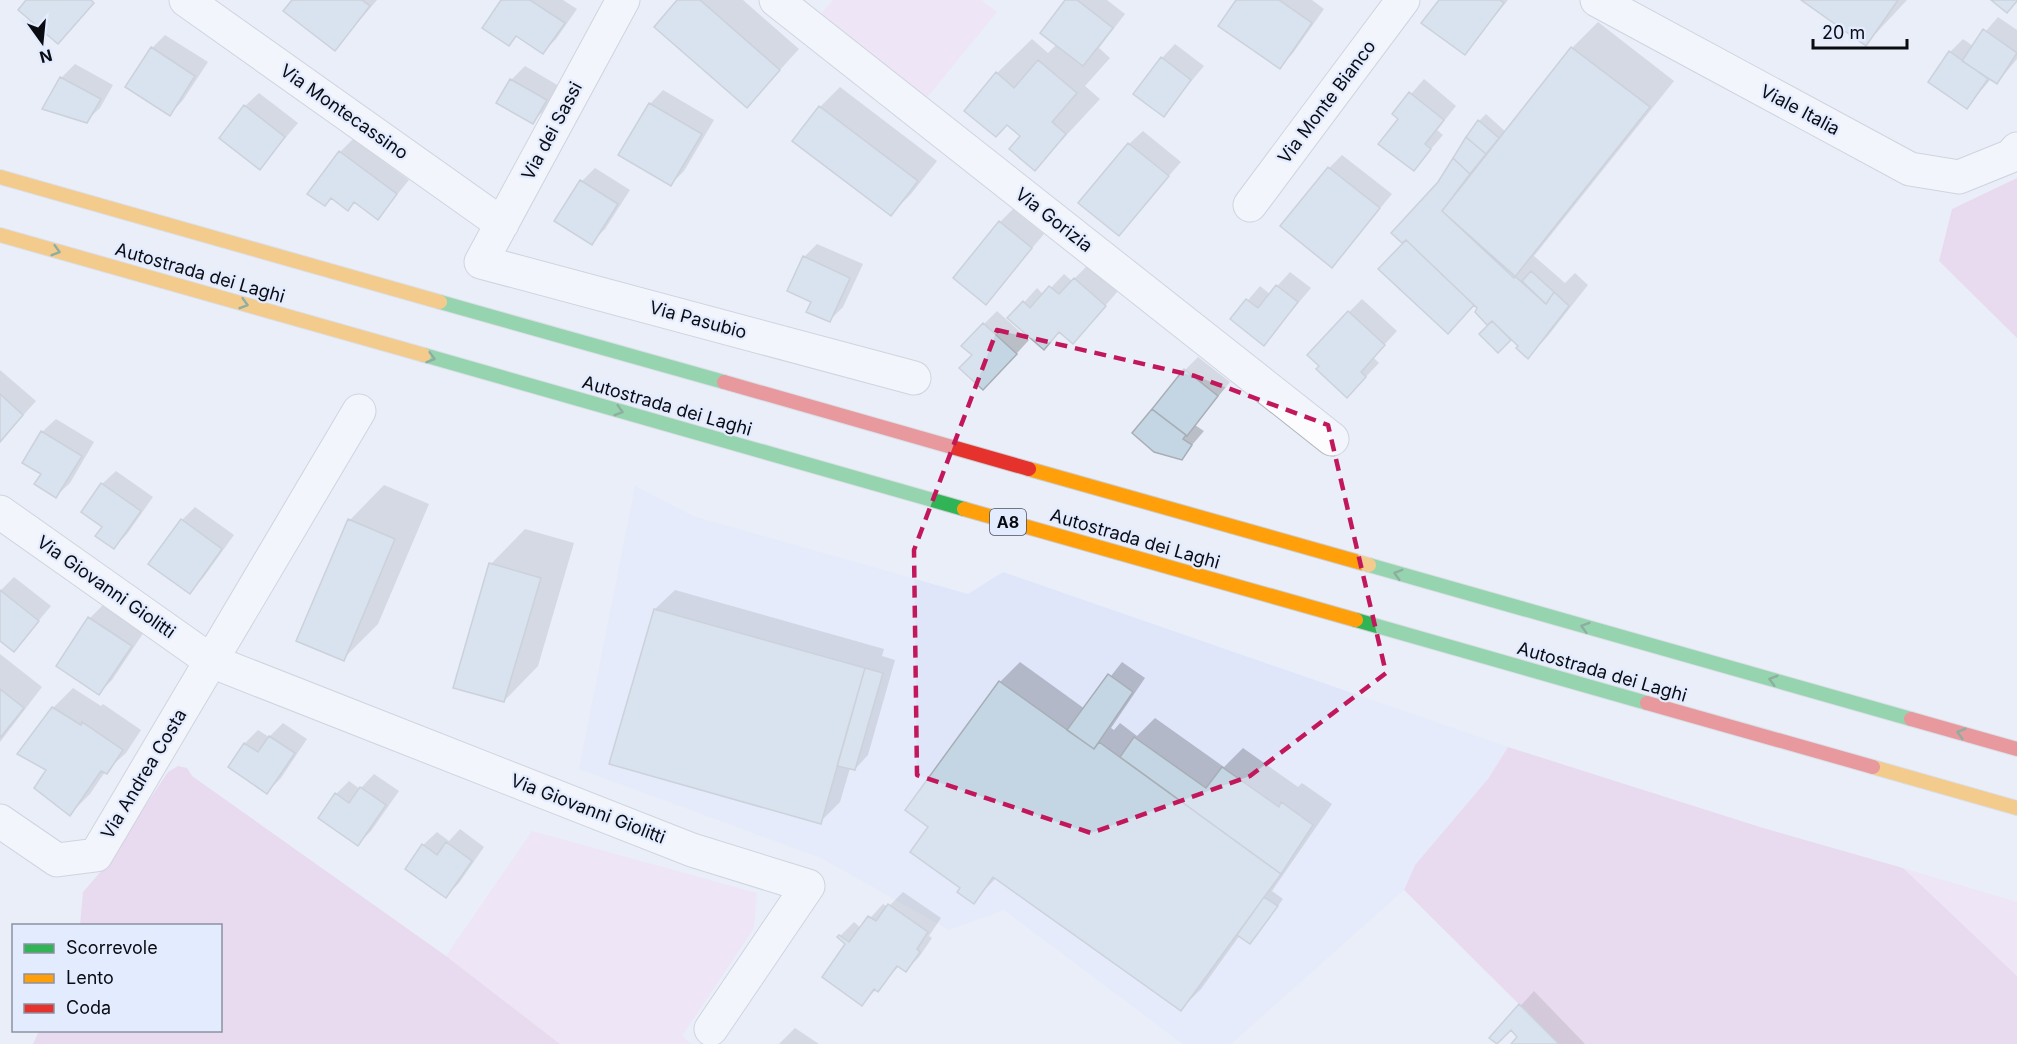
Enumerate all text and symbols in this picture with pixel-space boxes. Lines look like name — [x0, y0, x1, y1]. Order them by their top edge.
north arrow — [12, 12, 72, 72]
scale bar — [1813, 12, 1908, 50]
text: 20 m — [1822, 22, 1865, 43]
street label: Via Monte Bianco — [1273, 36, 1380, 167]
text: N — [37, 45, 54, 68]
street label: Via Montecassino — [276, 60, 412, 164]
street label: Via dei Sassi — [517, 78, 586, 183]
street label: Viale Italia — [1757, 80, 1843, 139]
street label: Via Gorizia — [1012, 183, 1097, 256]
street label: Autostrada dei Laghi — [113, 238, 287, 307]
one-way arrow — [50, 244, 61, 256]
street label: Via Pasubio — [647, 296, 749, 343]
one-way arrow — [238, 297, 249, 309]
one-way arrow — [425, 351, 436, 363]
street label: Autostrada dei Laghi — [580, 371, 754, 440]
one-way arrow — [613, 404, 624, 416]
street label: Autostrada dei Laghi — [1048, 504, 1222, 573]
road number: A8 — [990, 509, 1026, 535]
street label: Via Giovanni Giolitti — [33, 531, 179, 642]
one-way arrow — [1393, 568, 1403, 581]
one-way arrow — [1581, 622, 1591, 634]
street label: Autostrada dei Laghi — [1515, 637, 1689, 706]
one-way arrow — [1768, 675, 1779, 687]
street label: Via Andrea Costa — [96, 705, 191, 843]
one-way arrow — [1956, 728, 1967, 740]
street label: Via Giovanni Giolitti — [508, 769, 669, 848]
legend — [12, 924, 222, 1032]
text: Scorrevole — [66, 937, 158, 958]
text: Lento — [66, 967, 114, 988]
text: Coda — [66, 997, 111, 1018]

